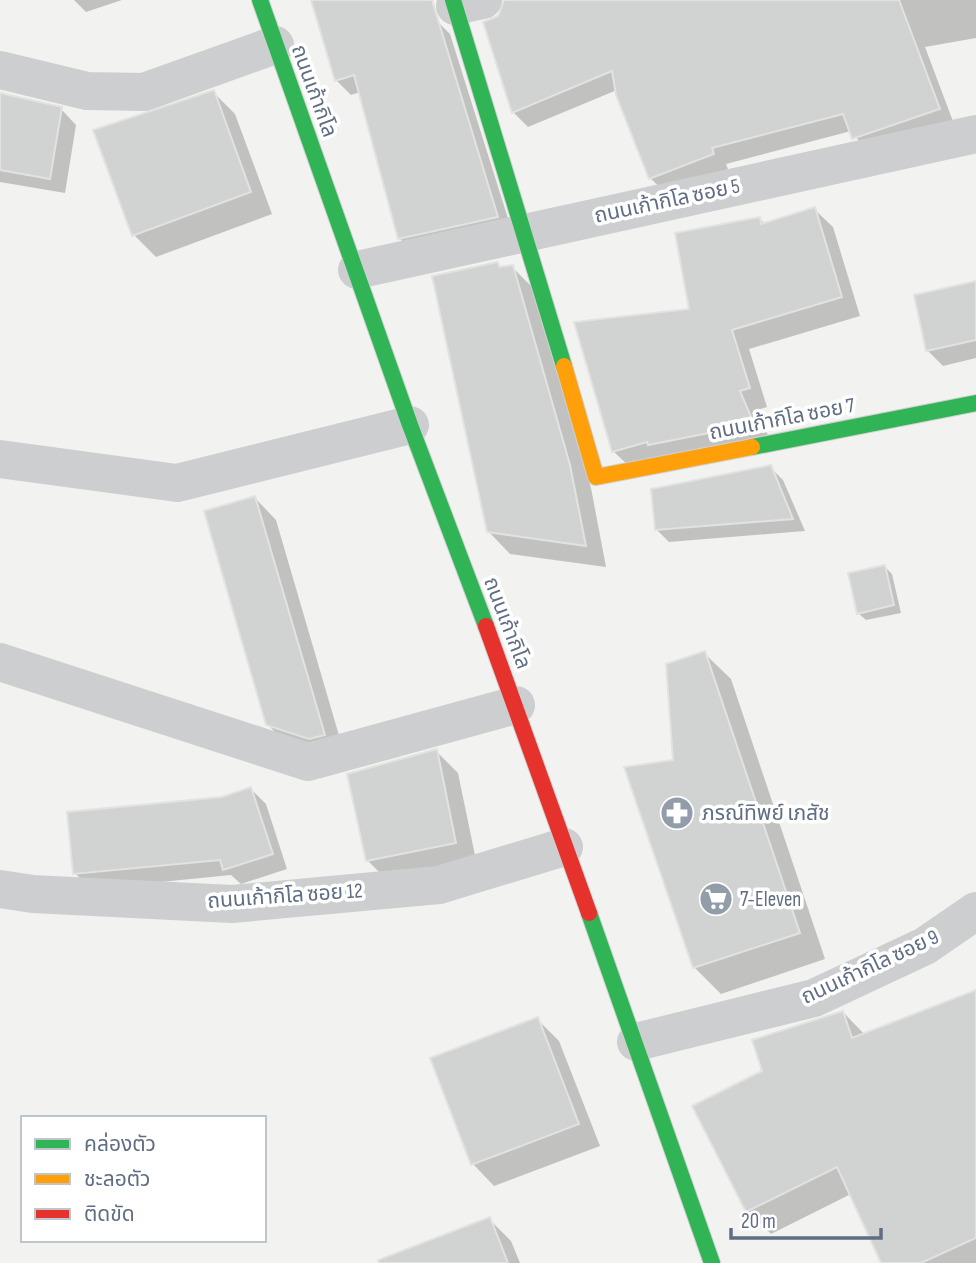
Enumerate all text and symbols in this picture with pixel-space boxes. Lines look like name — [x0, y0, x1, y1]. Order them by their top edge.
street label: ถนนเก้ากิโล — [286, 41, 342, 141]
street label: ถนนเก้ากิโล ซอย 5 — [592, 173, 742, 229]
street label: ถนนเก้ากิโล ซอย 7 — [707, 393, 858, 445]
street label: ถนนเก้ากิโล — [478, 573, 536, 673]
pharmacy icon: ภรณ์ทิพย์ เภสัช — [658, 794, 696, 832]
place label: ภรณ์ทิพย์ เภสัช — [702, 801, 830, 826]
street label: ถนนเก้ากิโล ซอย 12 — [206, 878, 364, 914]
supermarket icon: 7-Eleven — [697, 880, 735, 918]
place label: 7-Eleven — [740, 887, 801, 912]
street label: ถนนเก้ากิโล ซอย 9 — [797, 924, 943, 1010]
legend — [21, 1116, 266, 1242]
text: คล่องตัว — [84, 1132, 156, 1157]
text: ชะลอตัว — [84, 1167, 150, 1192]
scale bar — [731, 1196, 881, 1240]
text: ติดขัด — [84, 1202, 135, 1227]
text: 20 m — [741, 1209, 776, 1234]

